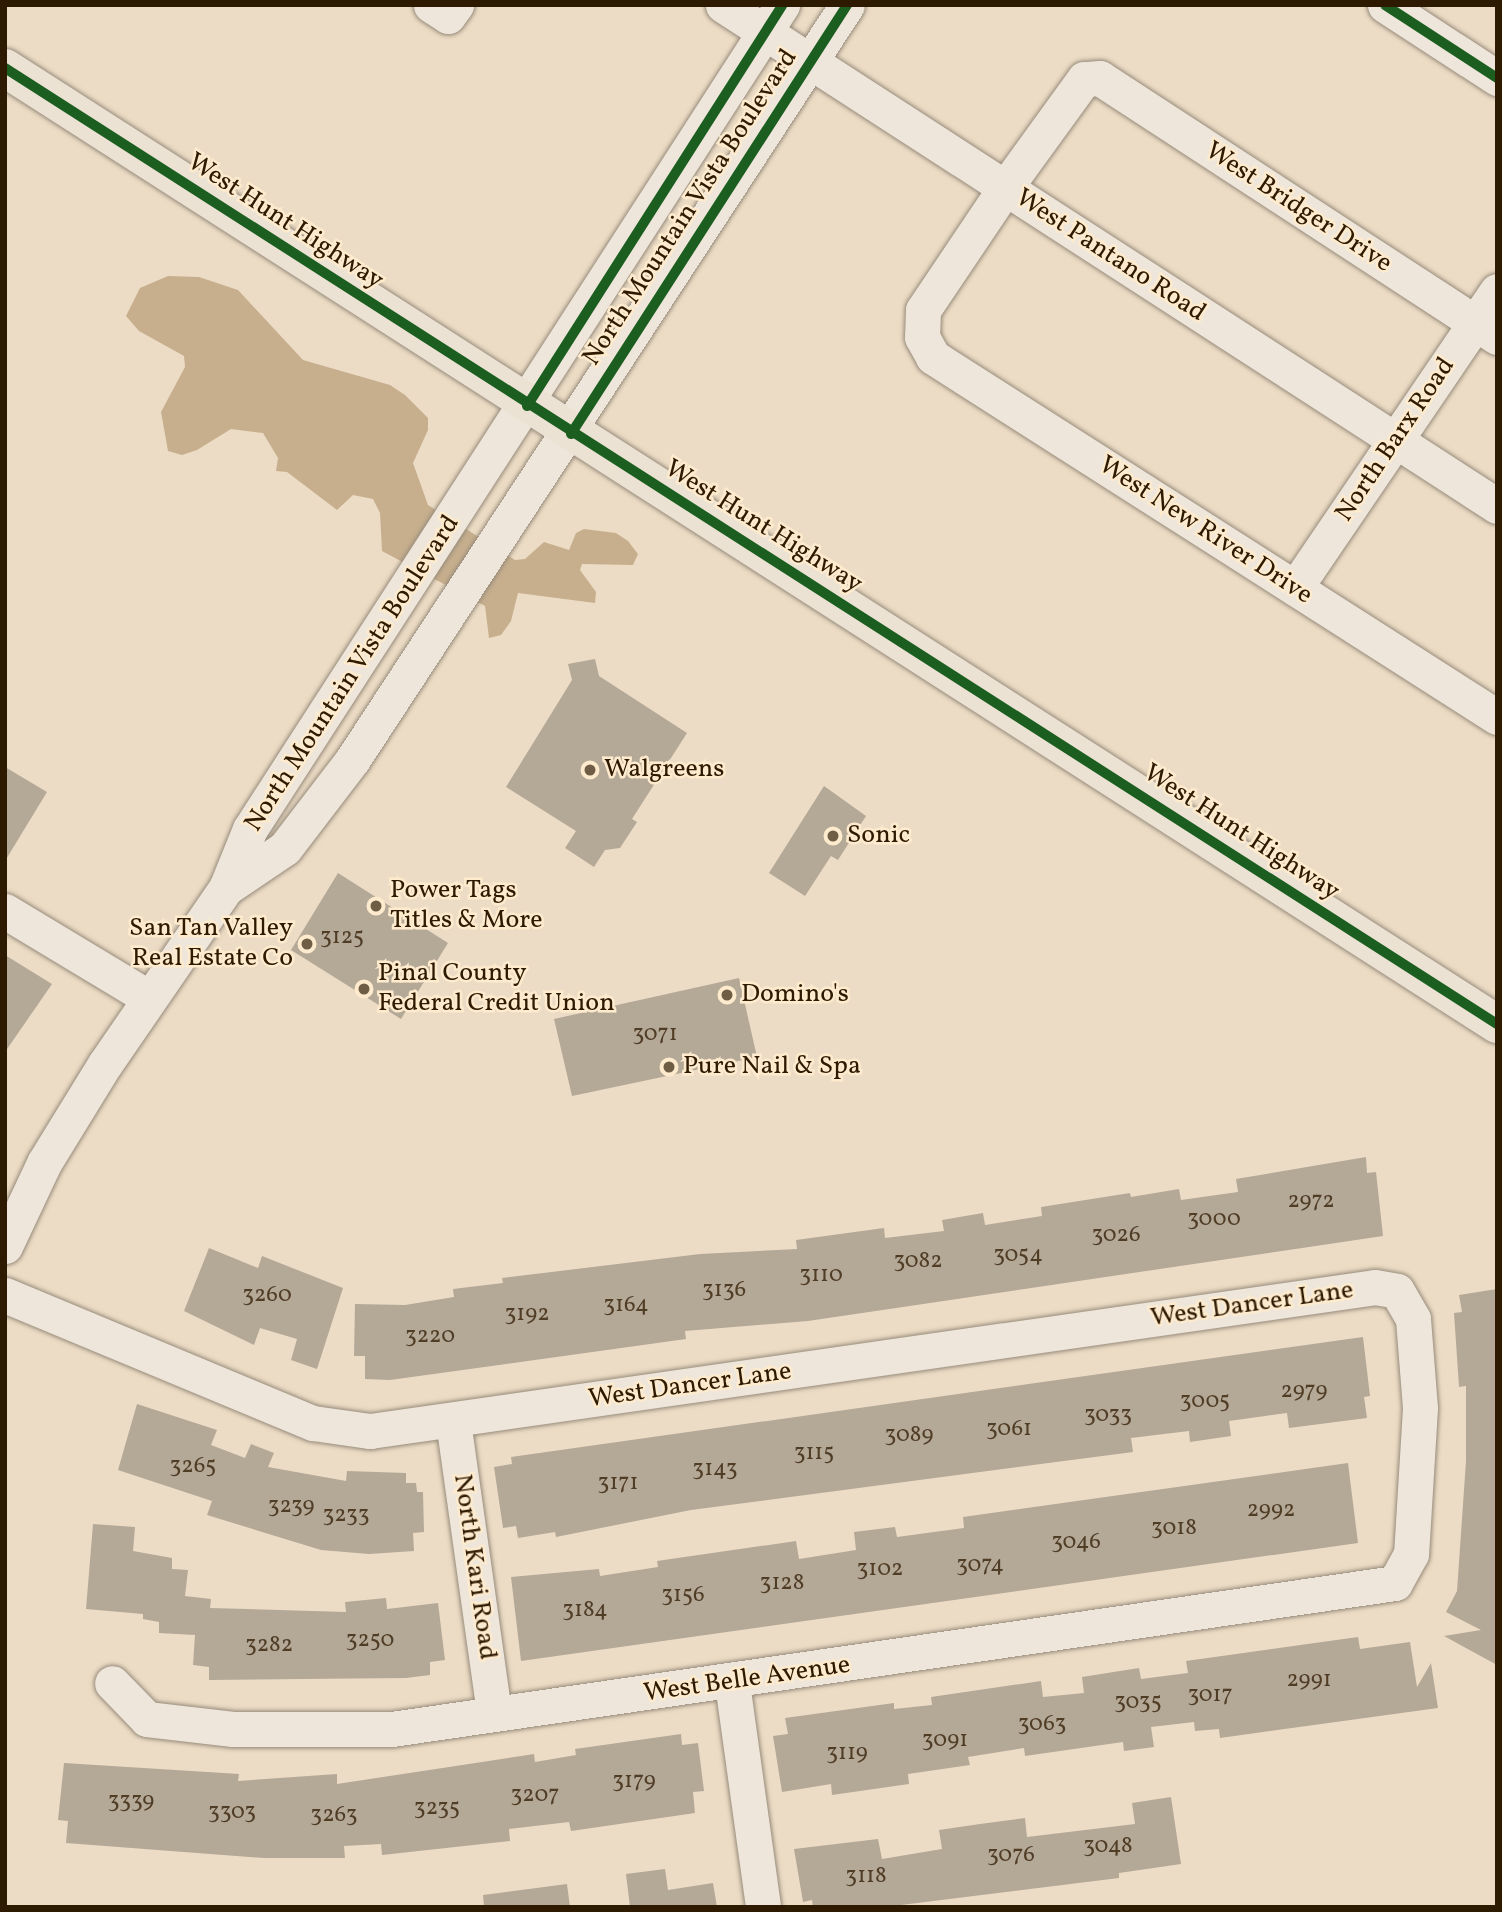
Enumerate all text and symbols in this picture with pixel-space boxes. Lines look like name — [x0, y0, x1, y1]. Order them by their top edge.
street label: North Mountain Vista Boulevard — [577, 44, 805, 372]
street label: West Bridger Drive — [1199, 136, 1397, 280]
street label: West Hunt Highway — [181, 147, 389, 297]
street label: West Pantano Road — [1009, 183, 1211, 329]
street label: North Barx Road — [1330, 352, 1462, 528]
street label: West New River Drive — [1092, 450, 1318, 612]
street label: West Hunt Highway — [658, 454, 868, 600]
street label: North Mountain Vista Boulevard — [239, 510, 467, 838]
place label: Walgreens — [604, 754, 724, 786]
street label: West Hunt Highway — [1137, 758, 1345, 908]
marker: Walgreens — [582, 762, 598, 778]
place label: Sonic — [847, 820, 910, 852]
marker: Sonic — [825, 828, 841, 844]
place label: Power Tags Titles & More — [390, 875, 543, 936]
marker: Power Tags Titles & More — [368, 898, 384, 914]
place label: San Tan Valley Real Estate Co — [128, 913, 293, 974]
house number: 3125 — [320, 923, 364, 951]
marker: San Tan Valley Real Estate Co — [299, 936, 315, 952]
place label: Pinal County Federal Credit Union — [378, 958, 615, 1020]
place label: Domino's — [741, 979, 849, 1011]
marker: Pinal County Federal Credit Union — [356, 981, 372, 997]
marker: Domino's — [719, 987, 735, 1003]
house number: 3071 — [632, 1020, 678, 1048]
place label: Pure Nail & Spa — [683, 1051, 861, 1083]
marker: Pure Nail & Spa — [661, 1059, 677, 1075]
house number: 2972 — [1287, 1187, 1335, 1215]
house number: 3000 — [1187, 1205, 1241, 1233]
house number: 3026 — [1091, 1221, 1141, 1249]
house number: 3054 — [993, 1241, 1043, 1269]
house number: 3082 — [893, 1247, 943, 1275]
house number: 3110 — [799, 1261, 843, 1289]
street label: West Dancer Lane — [1149, 1275, 1355, 1335]
house number: 3136 — [702, 1276, 746, 1304]
house number: 3260 — [242, 1281, 292, 1309]
house number: 3164 — [603, 1291, 649, 1319]
house number: 3192 — [504, 1300, 550, 1328]
house number: 3220 — [405, 1322, 455, 1350]
street label: West Dancer Lane — [587, 1356, 793, 1416]
house number: 2979 — [1281, 1377, 1327, 1405]
house number: 3005 — [1180, 1387, 1230, 1415]
house number: 3033 — [1084, 1401, 1132, 1429]
house number: 3061 — [986, 1415, 1032, 1443]
house number: 3089 — [885, 1421, 933, 1449]
house number: 3115 — [794, 1439, 834, 1467]
house number: 3265 — [170, 1452, 216, 1480]
house number: 3143 — [692, 1455, 738, 1483]
house number: 3171 — [598, 1469, 638, 1497]
street label: North Kari Road — [446, 1472, 502, 1662]
house number: 3239 — [268, 1492, 314, 1520]
house number: 2992 — [1247, 1496, 1295, 1524]
house number: 3233 — [323, 1501, 369, 1529]
house number: 3018 — [1151, 1514, 1197, 1542]
house number: 3046 — [1051, 1528, 1101, 1556]
house number: 3074 — [956, 1551, 1004, 1579]
house number: 3102 — [857, 1555, 903, 1583]
house number: 3128 — [760, 1569, 804, 1597]
house number: 3156 — [661, 1581, 705, 1609]
house number: 3184 — [562, 1596, 608, 1624]
house number: 3250 — [346, 1626, 394, 1654]
house number: 3282 — [245, 1631, 293, 1659]
street label: West Belle Avenue — [642, 1650, 852, 1710]
house number: 2991 — [1286, 1666, 1332, 1694]
house number: 3017 — [1187, 1681, 1233, 1709]
house number: 3035 — [1114, 1688, 1162, 1716]
house number: 3063 — [1018, 1710, 1066, 1738]
house number: 3091 — [922, 1726, 968, 1754]
house number: 3119 — [826, 1739, 868, 1767]
house number: 3179 — [612, 1767, 656, 1795]
house number: 3207 — [511, 1781, 559, 1809]
house number: 3339 — [108, 1787, 154, 1815]
house number: 3235 — [414, 1794, 460, 1822]
house number: 3303 — [208, 1798, 256, 1826]
house number: 3263 — [310, 1801, 358, 1829]
house number: 3048 — [1083, 1832, 1133, 1860]
house number: 3076 — [987, 1841, 1035, 1869]
house number: 3118 — [845, 1862, 887, 1890]

